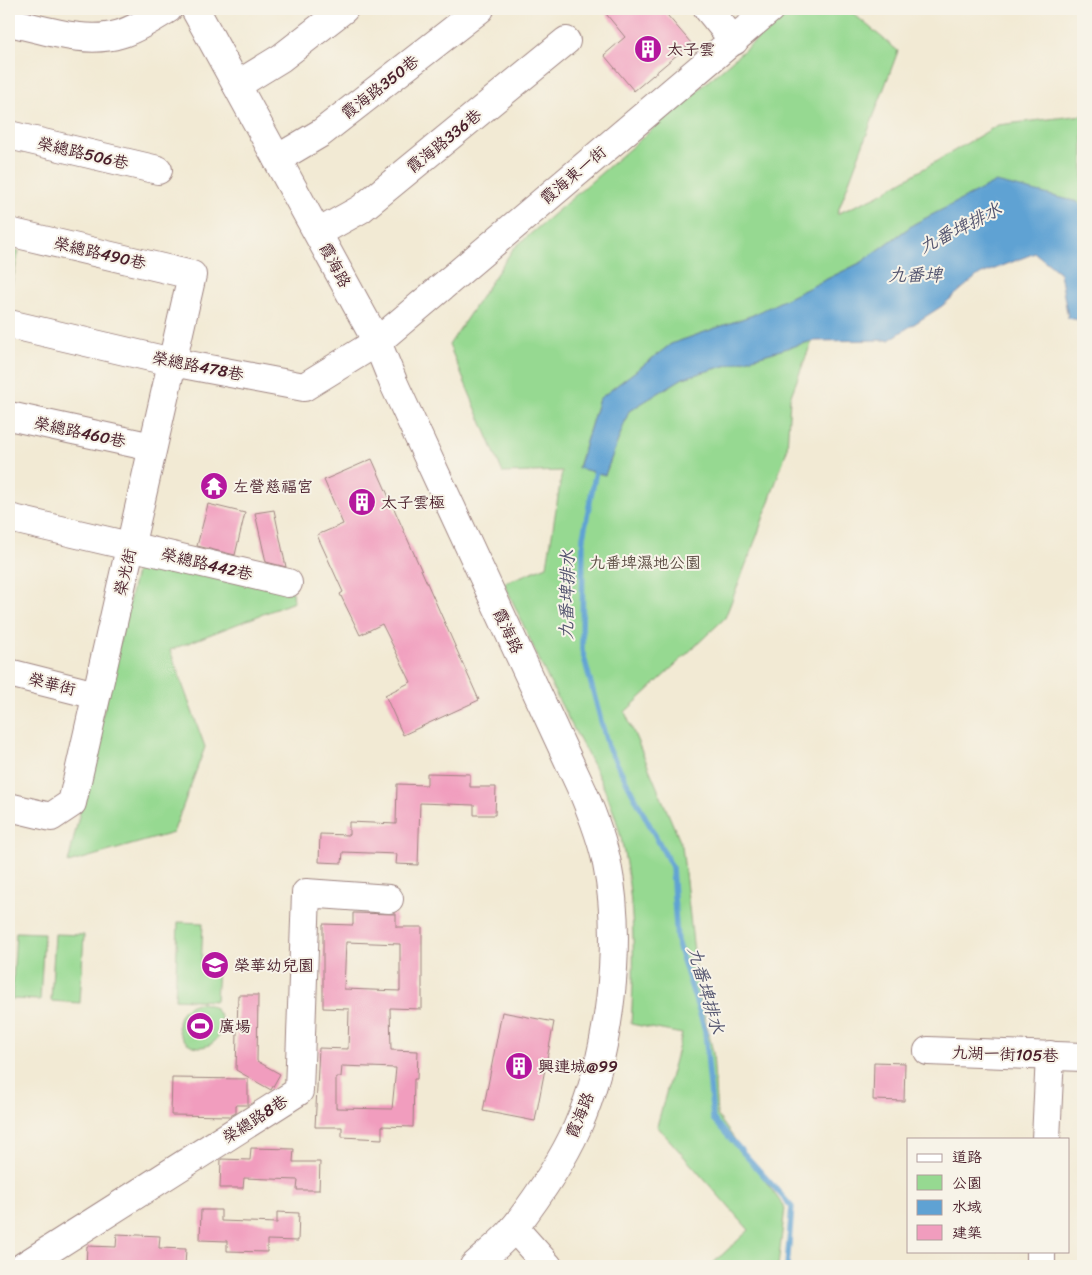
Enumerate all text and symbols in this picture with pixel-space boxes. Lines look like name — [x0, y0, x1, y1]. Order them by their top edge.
building icon: 太子雲 — [633, 34, 663, 64]
place label: 太子雲 — [667, 35, 715, 64]
street label: 霞海路350巷 — [335, 47, 425, 127]
street label: 霞海路336巷 — [400, 101, 488, 181]
street label: 榮總路506巷 — [34, 128, 132, 178]
street label: 霞海東一街 — [533, 138, 613, 212]
water label: 九番埤排水 — [913, 193, 1008, 263]
street label: 榮總路490巷 — [51, 228, 149, 278]
street label: 霞海路 — [311, 237, 359, 293]
water label: 九番埤 — [888, 259, 944, 291]
street label: 榮總路478巷 — [150, 343, 246, 389]
street label: 榮總路460巷 — [31, 408, 129, 456]
temple icon: 左營慈福宮 — [199, 471, 229, 501]
place label: 左營慈福宮 — [233, 472, 313, 501]
building icon: 太子雲極 — [347, 487, 377, 517]
place label: 太子雲極 — [381, 488, 445, 517]
street label: 榮總路442巷 — [158, 539, 256, 589]
street label: 榮光街 — [105, 545, 145, 599]
park label: 九番埤濕地公園 — [589, 548, 701, 577]
water label: 九番埤排水 — [550, 549, 584, 640]
street label: 霞海路 — [485, 603, 531, 659]
street label: 榮華街 — [25, 664, 79, 704]
water label: 九番埤排水 — [678, 942, 734, 1039]
school or university icon: 榮華幼兒園 — [200, 950, 230, 980]
place label: 榮華幼兒園 — [234, 951, 314, 980]
sports icon: 廣場 — [185, 1011, 215, 1041]
place label: 廣場 — [219, 1012, 251, 1041]
street label: 九湖一街105巷 — [951, 1038, 1059, 1070]
building icon: 興連城@99 — [504, 1051, 534, 1081]
place label: 興連城@99 — [538, 1052, 618, 1081]
street label: 榮總路8巷 — [216, 1087, 294, 1151]
street label: 霞海路 — [558, 1087, 602, 1143]
legend — [907, 1138, 1070, 1252]
text: 道路 — [952, 1144, 982, 1170]
text: 公園 — [952, 1170, 982, 1196]
text: 水域 — [952, 1194, 982, 1220]
text: 建築 — [952, 1220, 982, 1246]

